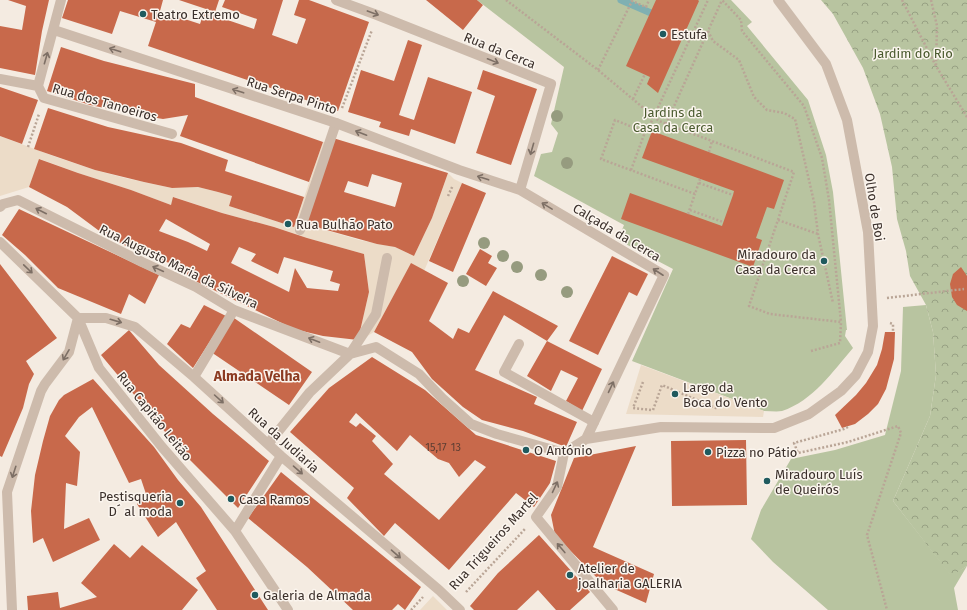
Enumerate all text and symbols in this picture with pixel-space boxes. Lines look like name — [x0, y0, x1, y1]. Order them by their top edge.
place label: Teatro Extremo — [151, 7, 240, 22]
marker: Teatro Extremo — [138, 9, 148, 19]
one-way arrow — [366, 10, 379, 17]
place label: Estufa — [671, 27, 707, 42]
street label: Rua da Cerca — [462, 29, 538, 72]
marker: Estufa — [658, 29, 668, 39]
one-way arrow — [108, 46, 121, 53]
park label: Jardim do Rio — [873, 46, 953, 61]
one-way arrow — [43, 52, 50, 65]
one-way arrow — [487, 58, 499, 65]
street label: Rua Serpa Pinto — [245, 74, 339, 117]
street label: Rua dos Tanoeiros — [51, 80, 159, 125]
one-way arrow — [232, 87, 245, 94]
park label: Jardins da Casa da Cerca — [633, 105, 713, 135]
one-way arrow — [356, 128, 368, 136]
one-way arrow — [528, 142, 535, 155]
street label: Olho de Boi — [862, 172, 887, 242]
one-way arrow — [477, 173, 489, 181]
street label: Calçada da Cerca — [570, 200, 663, 264]
one-way arrow — [541, 201, 553, 209]
one-way arrow — [35, 207, 47, 215]
place label: Rua Bulhão Pato — [296, 217, 393, 232]
marker: Rua Bulhão Pato — [283, 219, 293, 229]
street label: Rua Augusto Maria da Silveira — [97, 221, 261, 311]
place label: Miradouro da Casa da Cerca — [735, 247, 816, 277]
marker: Miradouro da Casa da Cerca — [819, 256, 829, 266]
one-way arrow — [23, 264, 33, 274]
one-way arrow — [152, 265, 164, 272]
one-way arrow — [653, 268, 664, 276]
one-way arrow — [110, 318, 123, 325]
one-way arrow — [308, 336, 320, 344]
one-way arrow — [62, 349, 71, 360]
district label: Almada Velha — [213, 368, 301, 385]
street label: Rua Capitão Leitão — [114, 369, 195, 464]
place label: Largo da Boca do Vento — [683, 380, 768, 410]
one-way arrow — [608, 381, 615, 393]
marker: Largo da Boca do Vento — [670, 389, 680, 399]
one-way arrow — [213, 394, 224, 403]
street label: Rua da Judiaria — [245, 405, 322, 476]
house number: 15,17 — [425, 441, 447, 454]
house number: 13 — [451, 441, 461, 454]
place label: O António — [534, 443, 592, 458]
marker: O António — [521, 445, 531, 455]
place label: Pizza no Pátio — [716, 445, 797, 460]
marker: Pizza no Pátio — [703, 447, 713, 457]
one-way arrow — [10, 465, 17, 478]
one-way arrow — [292, 465, 303, 474]
place label: Miradouro Luís de Queirós — [775, 467, 863, 497]
marker: Miradouro Luís de Queirós — [762, 476, 772, 486]
one-way arrow — [552, 481, 559, 493]
place label: Pestisqueria D´ al moda — [99, 489, 172, 519]
street label: Rua Trigueiros Martel — [446, 490, 541, 593]
place label: Casa Ramos — [239, 492, 309, 507]
marker: Casa Ramos — [226, 494, 236, 504]
marker: Pestisqueria D´ al moda — [175, 498, 185, 508]
one-way arrow — [557, 542, 566, 553]
one-way arrow — [391, 550, 402, 559]
place label: Atelier de joalharia GALERIA — [577, 561, 683, 591]
marker: Atelier de joalharia GALERIA — [565, 570, 575, 580]
place label: Galeria de Almada — [263, 588, 371, 603]
marker: Galeria de Almada — [250, 590, 260, 600]

